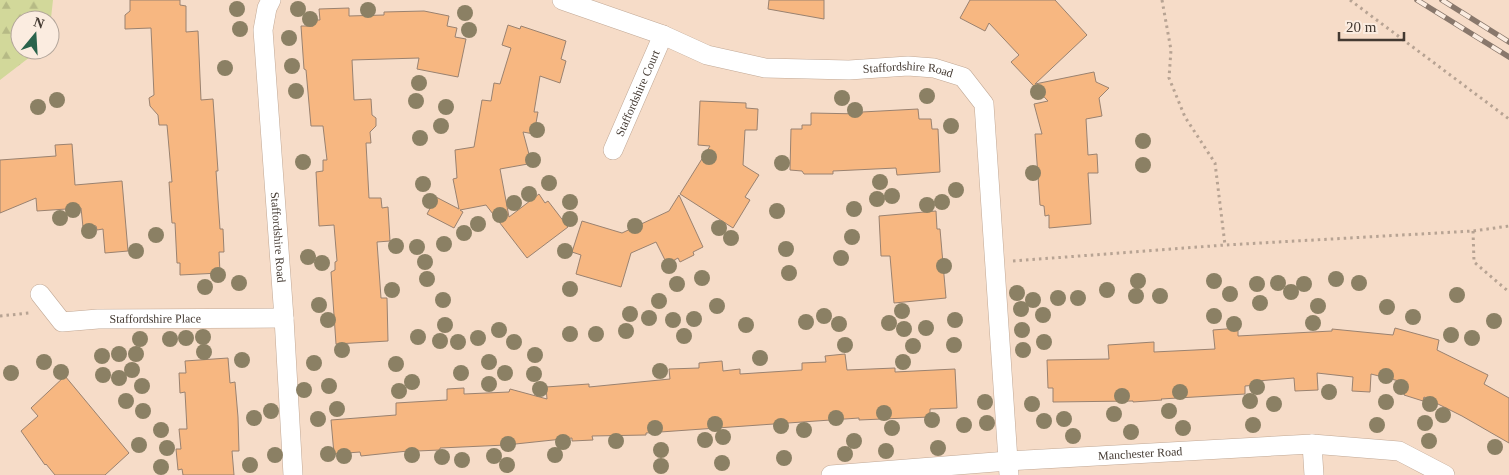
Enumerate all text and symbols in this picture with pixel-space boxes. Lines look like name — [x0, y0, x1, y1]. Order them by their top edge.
north arrow — [10, 10, 60, 60]
scale bar — [1339, 10, 1404, 42]
text: N — [32, 14, 46, 32]
text: 20 m — [1346, 19, 1377, 35]
street label: Staffordshire Court — [613, 47, 663, 139]
street label: Staffordshire Road — [862, 59, 955, 80]
street label: Staffordshire Road — [268, 191, 288, 283]
street label: Staffordshire Place — [109, 311, 201, 326]
street label: Manchester Road — [1098, 444, 1183, 463]

